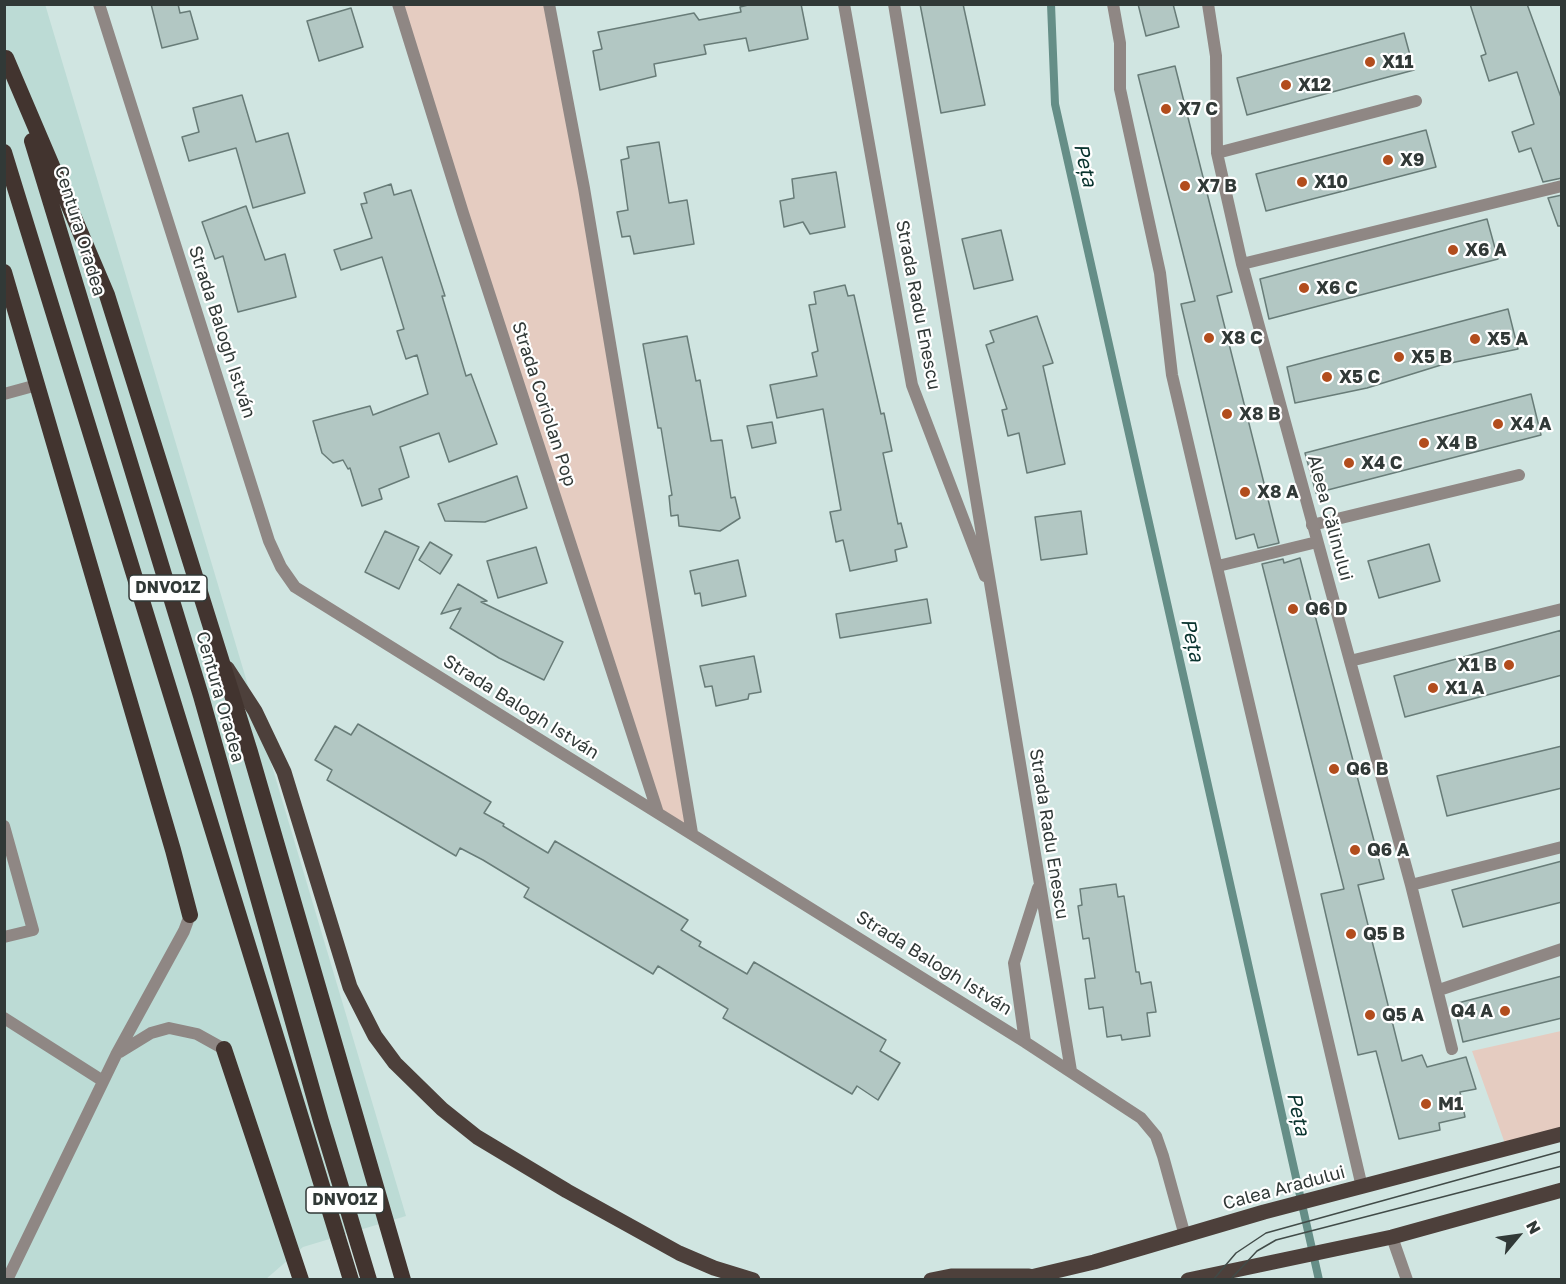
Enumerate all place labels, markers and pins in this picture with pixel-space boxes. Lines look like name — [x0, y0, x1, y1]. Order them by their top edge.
place label: X11 — [1382, 51, 1413, 73]
marker: X11 — [1363, 55, 1377, 69]
place label: X12 — [1298, 74, 1331, 96]
marker: X12 — [1279, 78, 1293, 92]
place label: X7 C — [1178, 98, 1218, 120]
marker: X7 C — [1159, 102, 1173, 116]
place label: X9 — [1400, 149, 1424, 171]
marker: X9 — [1381, 153, 1395, 167]
place label: X10 — [1314, 171, 1348, 193]
place label: X7 B — [1197, 175, 1237, 197]
marker: X10 — [1295, 175, 1309, 189]
marker: X7 B — [1178, 179, 1192, 193]
place label: X6 A — [1465, 239, 1507, 261]
marker: X6 A — [1446, 243, 1460, 257]
place label: X6 C — [1316, 277, 1358, 299]
marker: X6 C — [1297, 281, 1311, 295]
place label: X8 C — [1221, 327, 1263, 349]
place label: X5 A — [1487, 328, 1528, 350]
marker: X8 C — [1202, 331, 1216, 345]
marker: X5 A — [1468, 332, 1482, 346]
place label: X5 B — [1411, 346, 1452, 368]
marker: X5 B — [1392, 350, 1406, 364]
place label: X5 C — [1339, 366, 1380, 388]
marker: X5 C — [1320, 370, 1334, 384]
place label: X8 B — [1239, 403, 1281, 425]
marker: X8 B — [1220, 407, 1234, 421]
place label: X4 A — [1510, 413, 1551, 435]
marker: X4 A — [1491, 417, 1505, 431]
place label: X4 B — [1436, 432, 1477, 454]
marker: X4 B — [1417, 436, 1431, 450]
place label: X4 C — [1361, 452, 1402, 474]
marker: X4 C — [1342, 456, 1356, 470]
place label: X8 A — [1257, 481, 1299, 503]
marker: X8 A — [1238, 485, 1252, 499]
place label: Q6 D — [1305, 598, 1348, 620]
marker: Q6 D — [1286, 602, 1300, 616]
place label: X1 B — [1458, 654, 1497, 676]
marker: X1 B — [1502, 658, 1516, 672]
place label: X1 A — [1445, 677, 1485, 699]
marker: X1 A — [1426, 681, 1440, 695]
place label: Q6 B — [1346, 758, 1388, 780]
marker: Q6 B — [1327, 762, 1341, 776]
place label: Q6 A — [1367, 839, 1410, 861]
marker: Q6 A — [1348, 843, 1362, 857]
place label: Q5 B — [1363, 923, 1405, 945]
marker: Q5 B — [1344, 927, 1358, 941]
place label: Q4 A — [1451, 1000, 1493, 1022]
place label: Q5 A — [1382, 1004, 1424, 1026]
marker: Q4 A — [1498, 1004, 1512, 1018]
marker: Q5 A — [1363, 1008, 1377, 1022]
place label: M1 — [1438, 1093, 1463, 1115]
marker: M1 — [1419, 1097, 1433, 1111]

